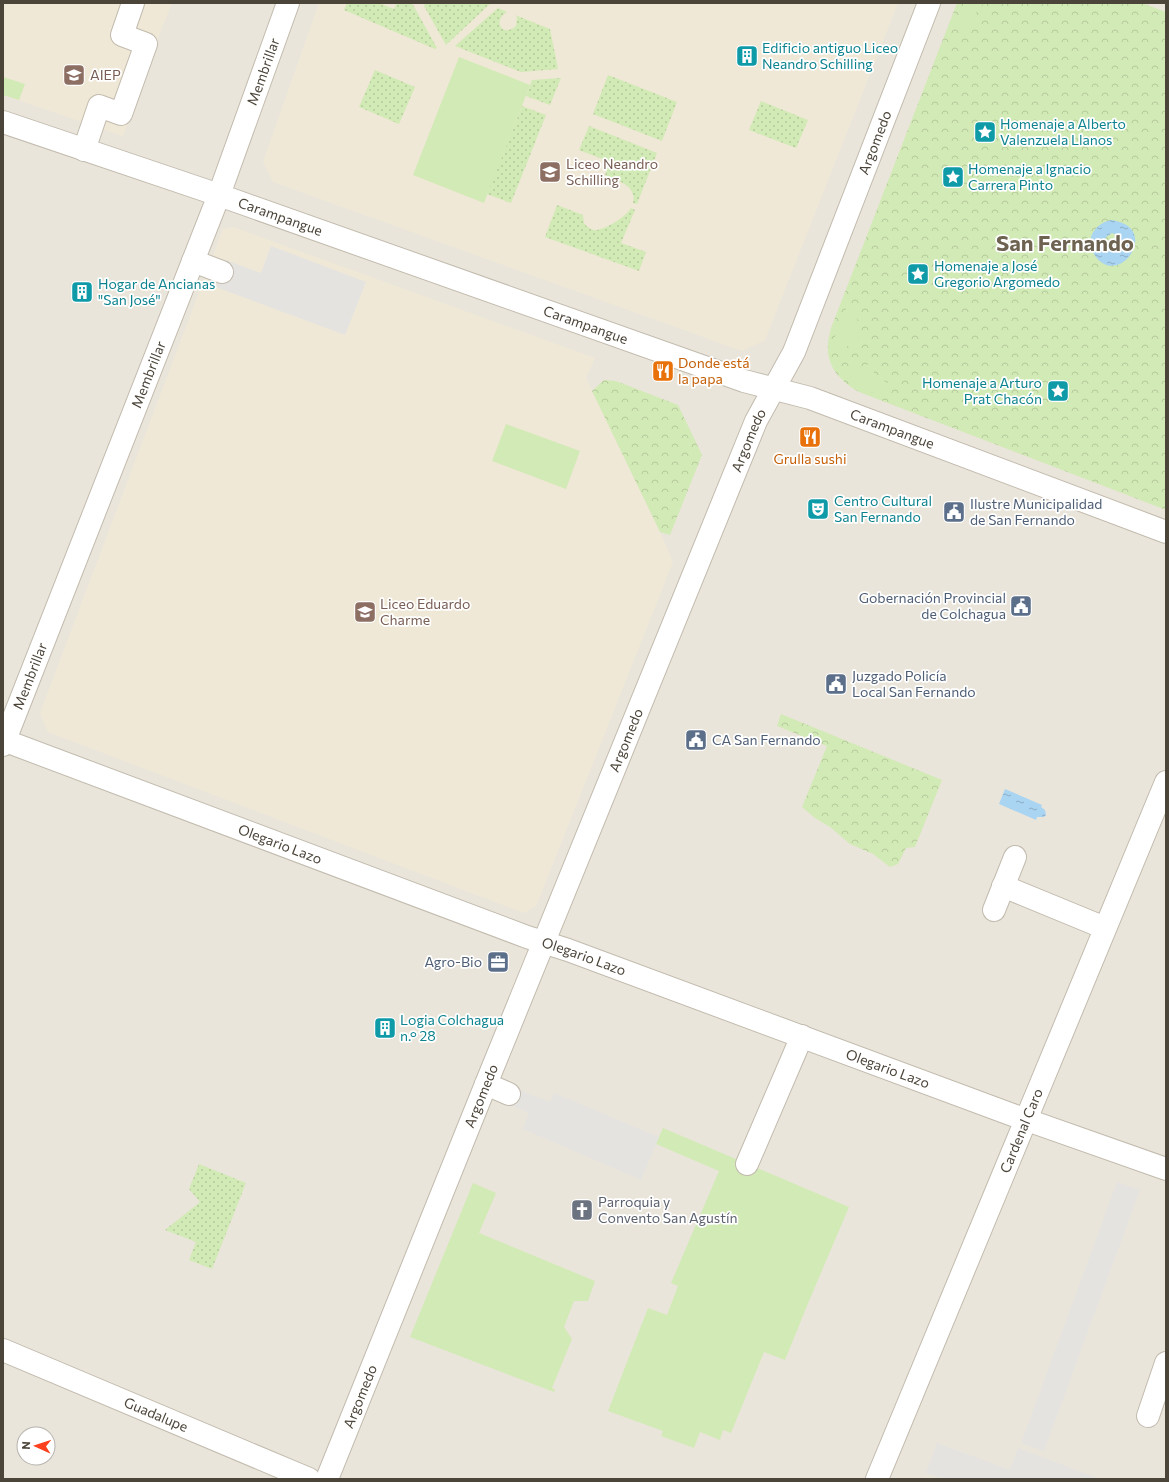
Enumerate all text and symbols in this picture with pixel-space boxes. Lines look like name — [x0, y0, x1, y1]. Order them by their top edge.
street label: Membrillar — [243, 35, 283, 108]
place label: Edificio antiguo Liceo Neandro Schilling — [762, 39, 898, 72]
building icon: Edificio antiguo Liceo Neandro Schilling — [734, 43, 760, 69]
school or university icon: AIEP — [61, 62, 87, 88]
place label: AIEP — [90, 66, 121, 83]
street label: Argomedo — [855, 108, 895, 177]
place label: Homenaje a Alberto Valenzuela Llanos — [1000, 115, 1126, 148]
place icon: Homenaje a Alberto Valenzuela Llanos — [972, 119, 998, 145]
place label: Liceo Neandro Schilling — [566, 155, 658, 188]
school or university icon: Liceo Neandro Schilling — [537, 159, 563, 185]
place label: Homenaje a Ignacio Carrera Pinto — [968, 160, 1091, 193]
place icon: Homenaje a Ignacio Carrera Pinto — [940, 164, 966, 190]
street label: Carampangue — [236, 193, 325, 239]
district label: San Fernando — [996, 229, 1134, 256]
place label: Homenaje a José Gregorio Argomedo — [934, 257, 1060, 290]
place icon: Homenaje a José Gregorio Argomedo — [905, 261, 931, 287]
place label: Hogar de Ancianas "San José" — [98, 275, 215, 308]
building icon: Hogar de Ancianas "San José" — [69, 279, 95, 305]
street label: Carampangue — [541, 302, 630, 347]
street label: Membrillar — [127, 338, 169, 410]
place label: Donde está la papa — [678, 354, 750, 387]
restaurant icon: Donde está la papa — [650, 358, 676, 384]
place label: Homenaje a Arturo Prat Chacón — [922, 374, 1042, 407]
place icon: Homenaje a Arturo Prat Chacón — [1045, 378, 1071, 404]
street label: Argomedo — [727, 405, 769, 474]
street label: Carampangue — [848, 405, 937, 452]
restaurant icon: Grulla sushi — [797, 424, 823, 450]
place label: Grulla sushi — [774, 450, 846, 467]
place label: Centro Cultural San Fernando — [834, 492, 932, 525]
place label: Ilustre Municipalidad de San Fernando — [970, 495, 1102, 528]
theatre icon: Centro Cultural San Fernando — [805, 496, 831, 522]
public building icon: Ilustre Municipalidad de San Fernando — [941, 499, 967, 525]
place label: Gobernación Provincial de Colchagua — [859, 589, 1006, 622]
public building icon: Gobernación Provincial de Colchagua — [1008, 593, 1034, 619]
place label: Liceo Eduardo Charme — [380, 595, 470, 628]
school or university icon: Liceo Eduardo Charme — [352, 599, 378, 625]
street label: Membrillar — [9, 640, 51, 712]
place label: Juzgado Policía Local San Fernando — [852, 667, 976, 700]
public building icon: Juzgado Policía Local San Fernando — [823, 671, 849, 697]
street label: Argomedo — [605, 706, 646, 774]
public building icon: CA San Fernando — [683, 727, 709, 753]
place label: CA San Fernando — [712, 731, 821, 748]
street label: Olegario Lazo — [236, 820, 324, 867]
street label: Olegario Lazo — [540, 933, 629, 979]
office icon: Agro-Bio — [485, 949, 511, 975]
place label: Agro-Bio — [424, 953, 482, 970]
place label: Logia Colchagua n.° 28 — [400, 1011, 504, 1044]
building icon: Logia Colchagua n.° 28 — [372, 1015, 398, 1041]
street label: Olegario Lazo — [844, 1045, 932, 1092]
street label: Argomedo — [460, 1061, 501, 1130]
street label: Cardenal Caro — [996, 1086, 1046, 1175]
place label: Parroquia y Convento San Agustín — [598, 1193, 738, 1226]
church icon: Parroquia y Convento San Agustín — [569, 1197, 595, 1223]
street label: Argomedo — [339, 1362, 380, 1431]
street label: Guadalupe — [122, 1393, 191, 1435]
north arrow — [16, 1426, 56, 1466]
text: N — [19, 1441, 32, 1450]

